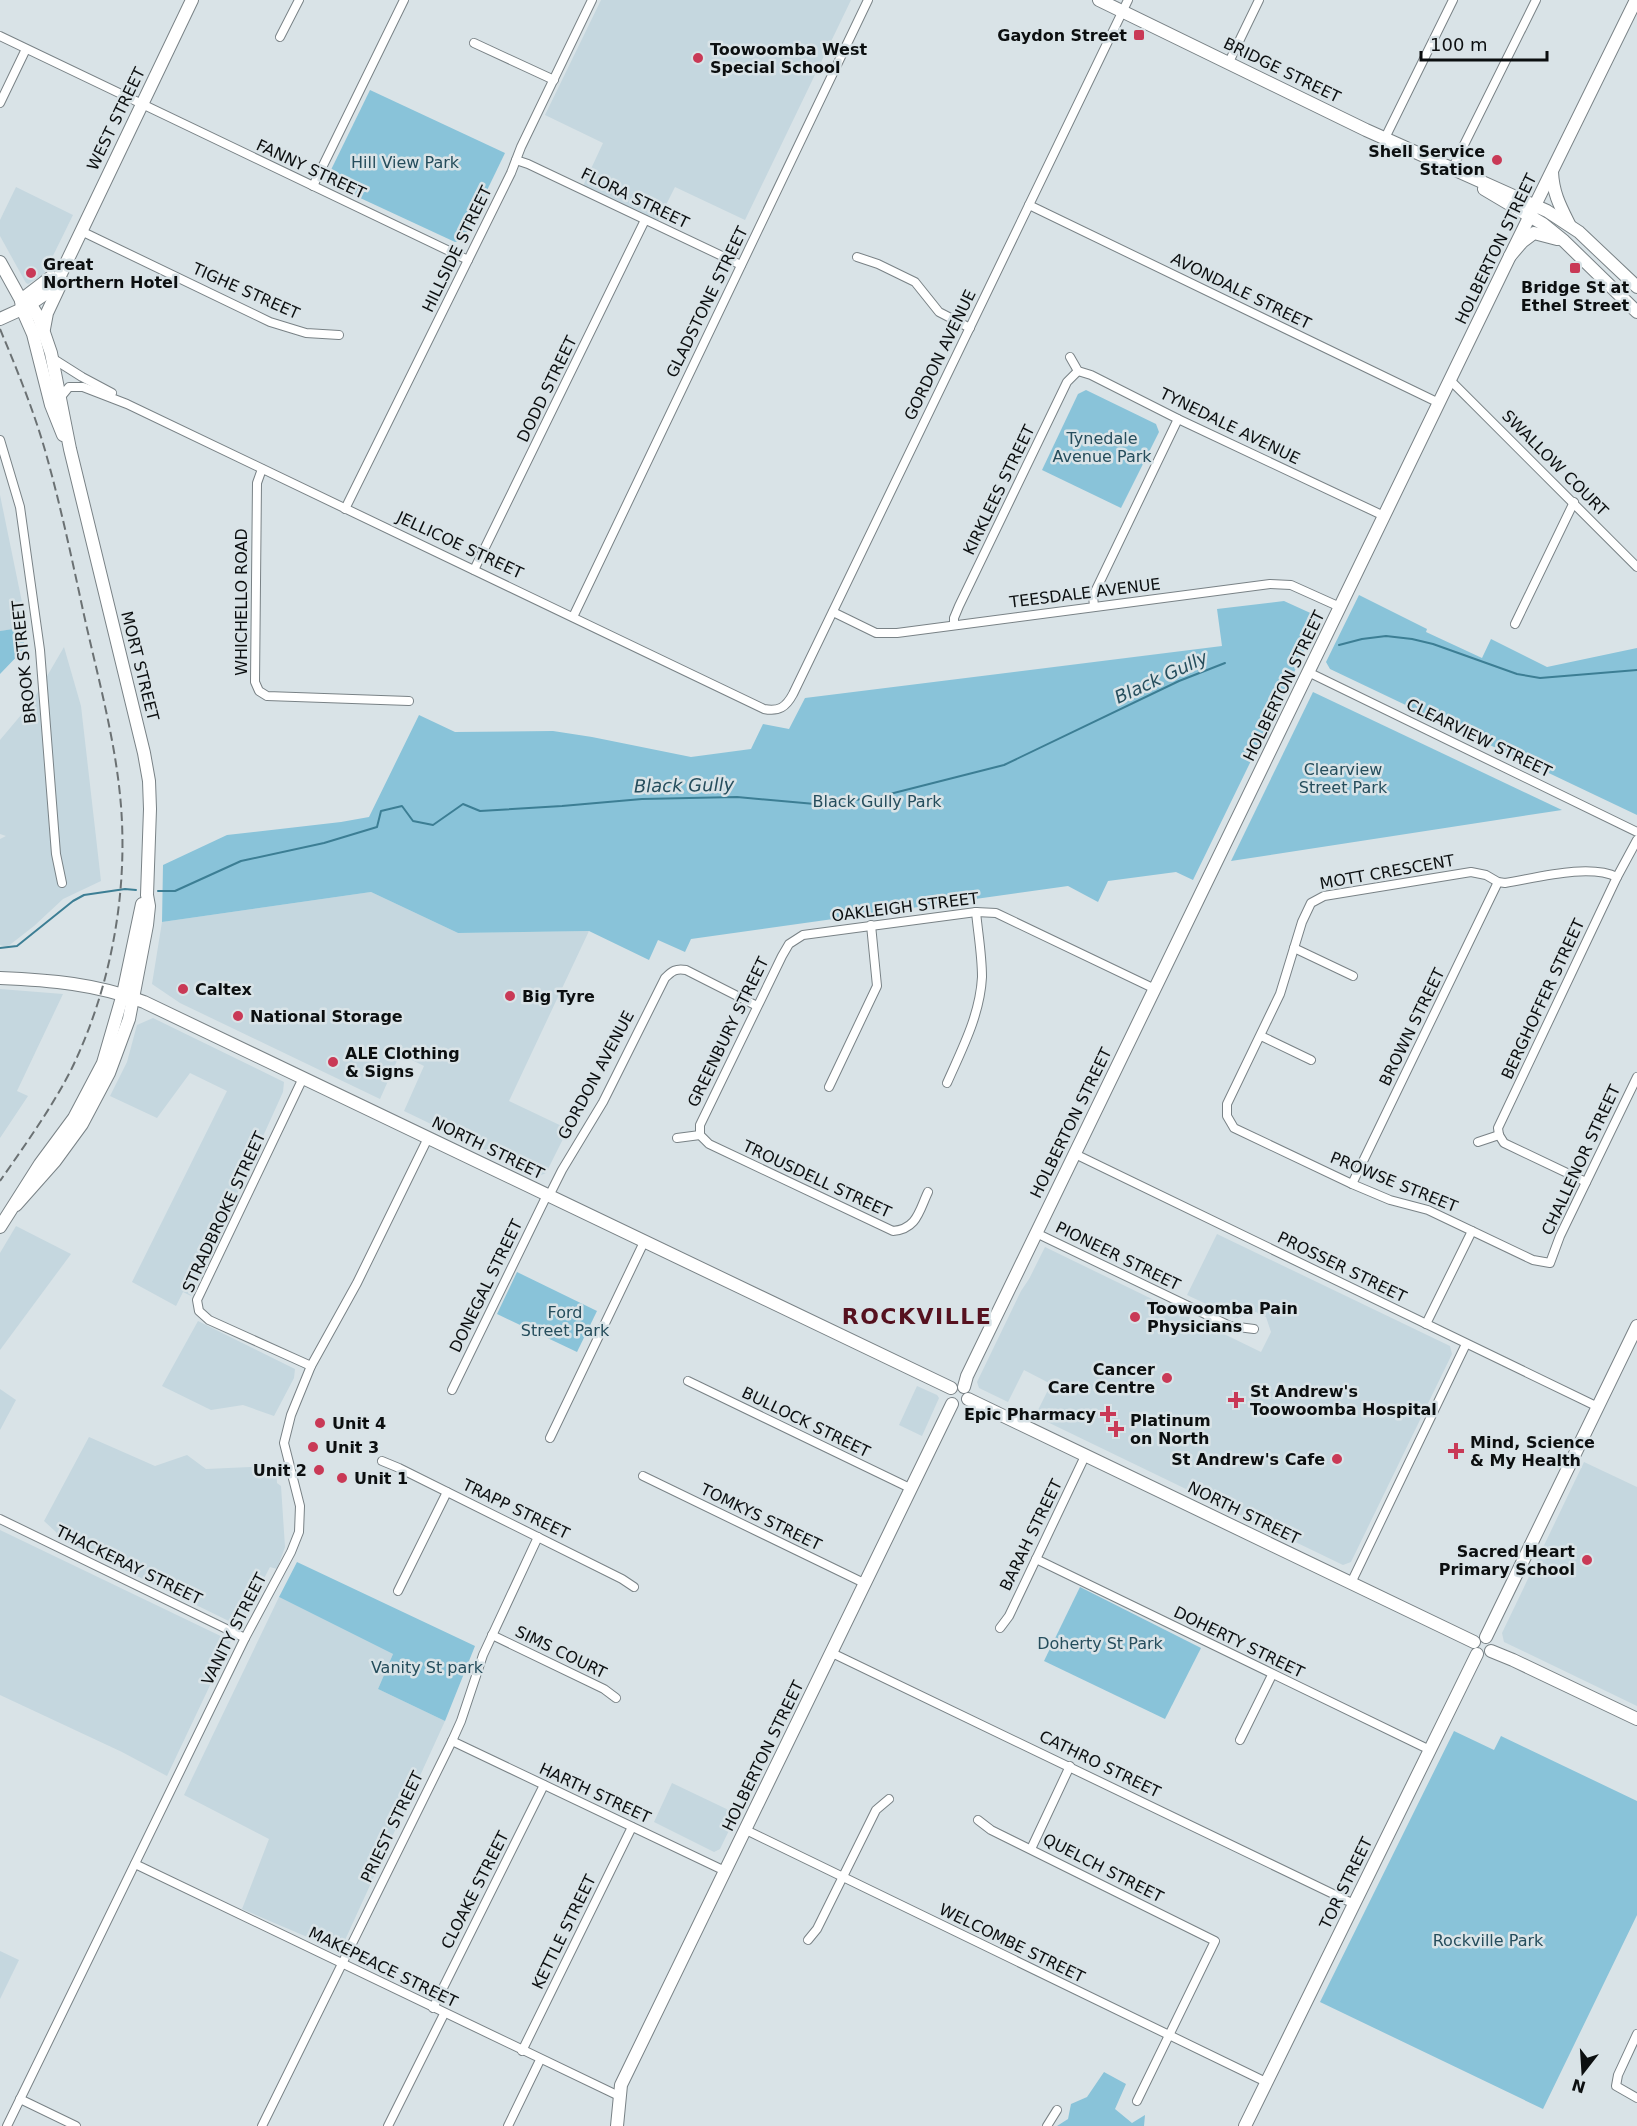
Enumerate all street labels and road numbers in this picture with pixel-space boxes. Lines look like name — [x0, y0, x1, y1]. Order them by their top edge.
street label: BRIDGE STREET — [1220, 33, 1344, 107]
street label: WEST STREET — [83, 64, 149, 173]
street label: FANNY STREET — [253, 135, 369, 203]
street label: FLORA STREET — [578, 164, 692, 232]
street label: HOLBERTON STREET — [1451, 170, 1541, 327]
street label: HILLSIDE STREET — [418, 183, 496, 315]
street label: GLADSTONE STREET — [662, 223, 752, 381]
street label: AVONDALE STREET — [1168, 249, 1314, 333]
street label: TIGHE STREET — [189, 258, 303, 323]
street label: GORDON AVENUE — [900, 287, 980, 423]
street label: DODD STREET — [513, 333, 581, 445]
street label: TYNEDALE AVENUE — [1156, 383, 1303, 468]
street label: SWALLOW COURT — [1498, 406, 1612, 520]
street label: KIRKLEES STREET — [959, 422, 1039, 558]
street label: JELLICOE STREET — [393, 507, 526, 583]
street label: WHICHELLO ROAD — [232, 528, 251, 676]
street label: TEESDALE AVENUE — [1007, 574, 1162, 612]
street label: BROOK STREET — [8, 599, 40, 725]
street label: HOLBERTON STREET — [1239, 607, 1329, 764]
street label: MORT STREET — [117, 609, 163, 723]
street label: CLEARVIEW STREET — [1403, 695, 1555, 782]
street label: MOTT CRESCENT — [1318, 851, 1456, 893]
street label: OAKLEIGH STREET — [830, 889, 980, 925]
street label: BERGHOFFER STREET — [1497, 915, 1589, 1082]
street label: GREENBURY STREET — [683, 954, 773, 1110]
street label: BROWN STREET — [1375, 965, 1449, 1089]
street label: GORDON AVENUE — [554, 1007, 638, 1143]
street label: HOLBERTON STREET — [1026, 1044, 1116, 1201]
street label: CHALLENOR STREET — [1538, 1082, 1624, 1238]
street label: NORTH STREET — [429, 1113, 547, 1183]
street label: STRADBROKE STREET — [178, 1128, 270, 1295]
street label: TROUSDELL STREET — [739, 1136, 895, 1222]
street label: PROWSE STREET — [1328, 1148, 1461, 1216]
street label: DONEGAL STREET — [446, 1216, 527, 1355]
street label: PIONEER STREET — [1053, 1218, 1184, 1295]
street label: PROSSER STREET — [1274, 1228, 1410, 1307]
street label: BULLOCK STREET — [739, 1383, 873, 1461]
street label: TRAPP STREET — [459, 1474, 573, 1543]
street label: BARAH STREET — [996, 1476, 1066, 1594]
street label: NORTH STREET — [1185, 1478, 1303, 1548]
street label: TOMKYS STREET — [697, 1479, 825, 1555]
street label: THACKERAY STREET — [52, 1521, 205, 1609]
street label: VANITY STREET — [198, 1570, 271, 1688]
street label: DOHERTY STREET — [1171, 1602, 1307, 1682]
street label: SIMS COURT — [512, 1622, 610, 1682]
street label: HOLBERTON STREET — [718, 1677, 808, 1834]
street label: CATHRO STREET — [1036, 1726, 1164, 1802]
street label: HARTH STREET — [536, 1759, 654, 1827]
street label: PRIEST STREET — [357, 1768, 427, 1886]
street label: CLOAKE STREET — [437, 1828, 513, 1952]
street label: QUELCH STREET — [1040, 1829, 1167, 1907]
street label: TOR STREET — [1315, 1834, 1376, 1933]
street label: KETTLE STREET — [528, 1871, 600, 1992]
street label: WELCOMBE STREET — [936, 1899, 1088, 1987]
street label: MAKEPEACE STREET — [305, 1923, 461, 2011]

